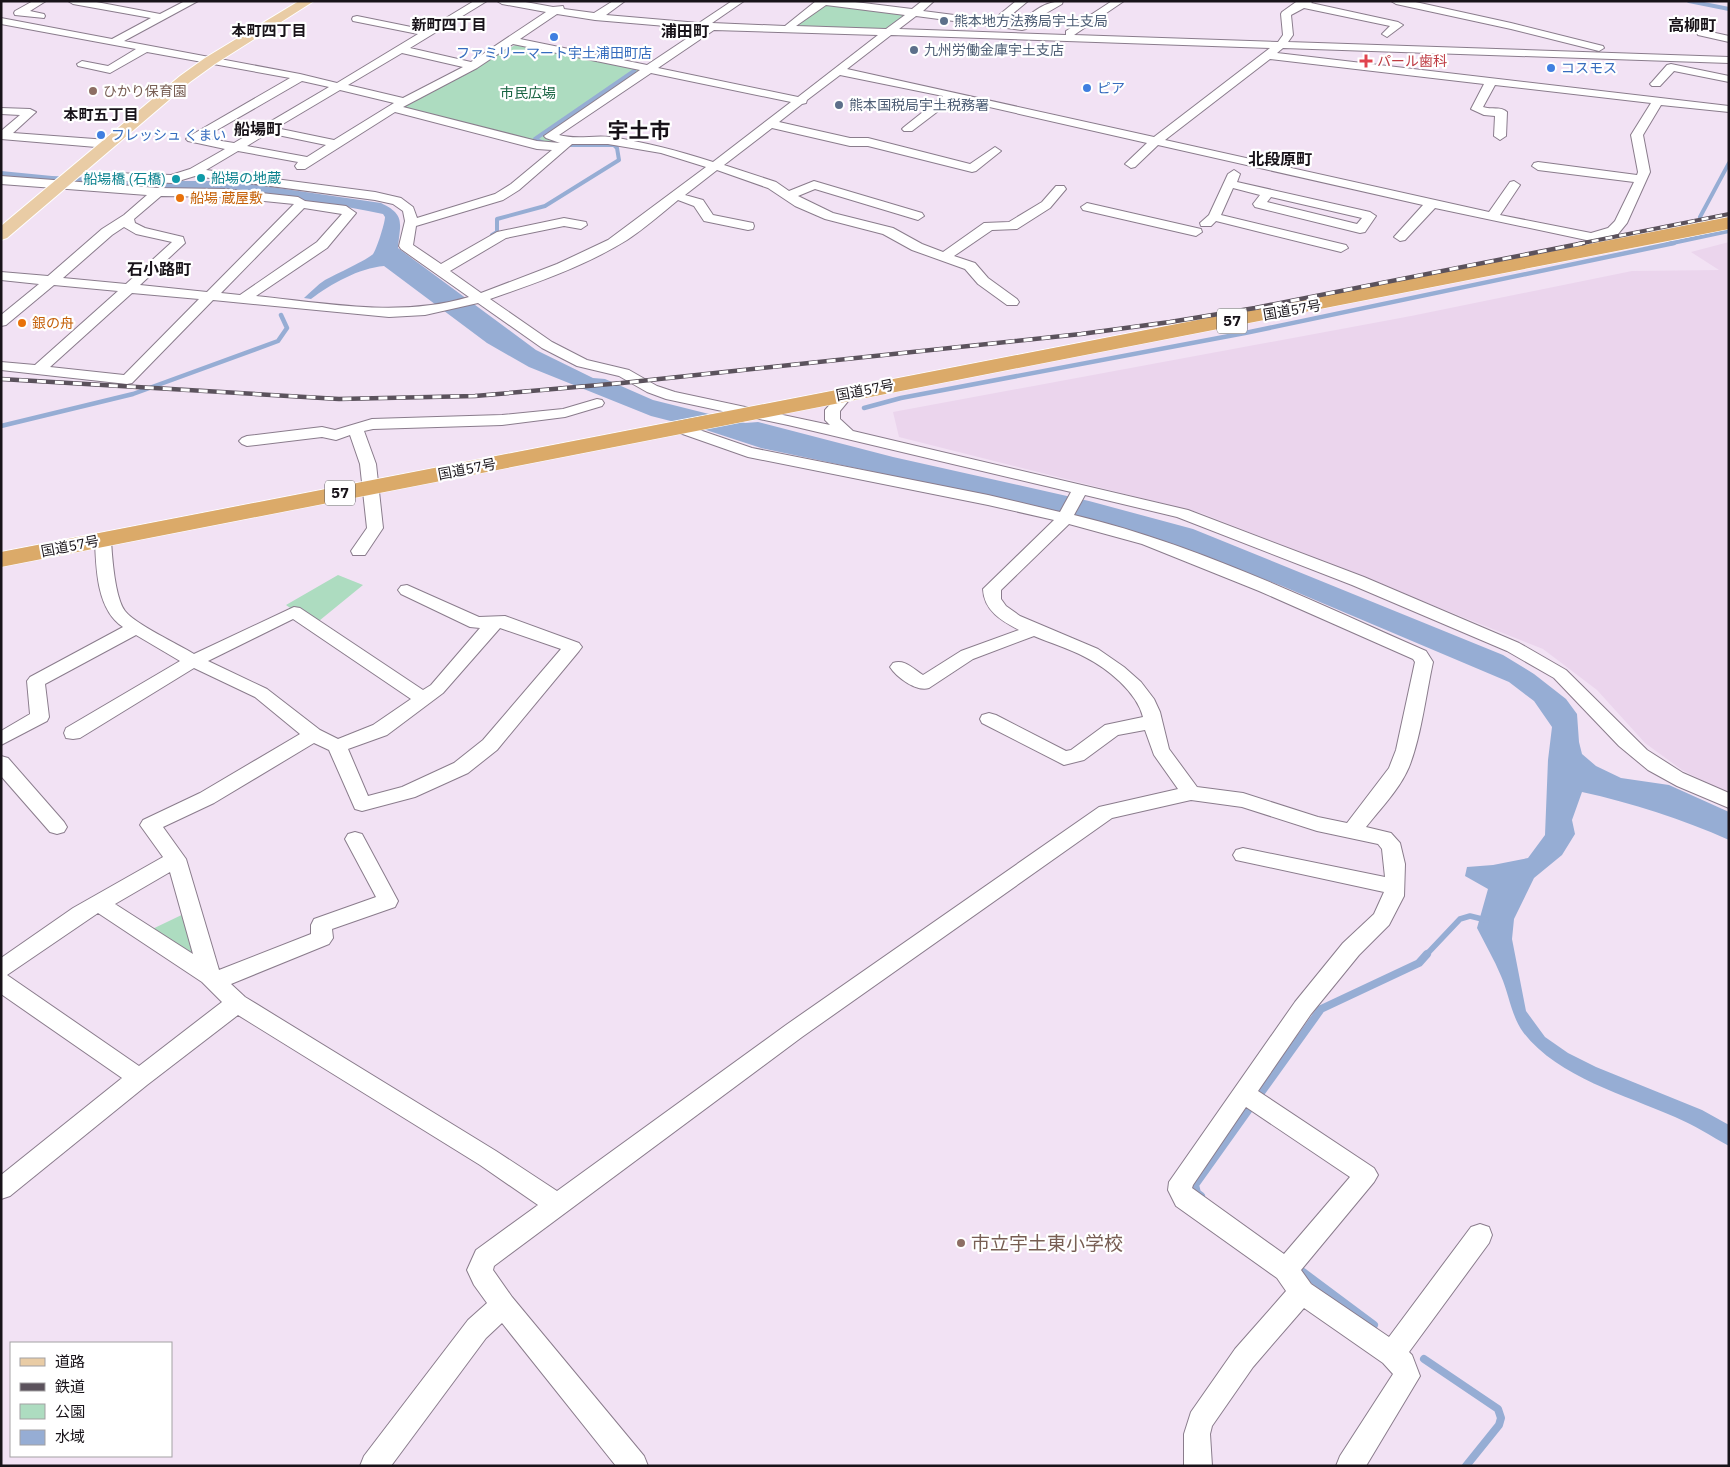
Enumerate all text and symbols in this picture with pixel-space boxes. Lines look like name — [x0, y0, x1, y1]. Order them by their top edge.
place label: 熊本地方法務局宇土支局 — [954, 12, 1108, 30]
district label: 新町四丁目 — [411, 15, 487, 34]
marker: 熊本地方法務局宇土支局 — [938, 15, 950, 27]
district label: 高柳町 — [1668, 15, 1716, 35]
district label: 本町四丁目 — [231, 21, 307, 40]
district label: 浦田町 — [661, 21, 709, 41]
marker: ファミリーマート宇土浦田町店 — [548, 31, 560, 43]
place label: 九州労働金庫宇土支店 — [924, 41, 1064, 59]
place label: ファミリーマート宇土浦田町店 — [456, 44, 652, 62]
marker: 九州労働金庫宇土支店 — [908, 44, 920, 56]
place label: パール歯科 — [1377, 52, 1447, 70]
marker: パール歯科 — [1359, 54, 1373, 68]
place label: コスモス — [1561, 59, 1617, 77]
marker: コスモス — [1545, 62, 1557, 74]
place label: ピア — [1097, 79, 1125, 97]
place label: ひかり保育園 — [103, 82, 187, 100]
marker: ピア — [1081, 82, 1093, 94]
park label: 市民広場 — [500, 84, 556, 102]
marker: ひかり保育園 — [87, 85, 99, 97]
place label: 熊本国税局宇土税務署 — [849, 96, 989, 114]
marker: 熊本国税局宇土税務署 — [833, 99, 845, 111]
district label: 本町五丁目 — [63, 105, 139, 124]
district label: 宇土市 — [608, 116, 671, 144]
district label: 船場町 — [234, 119, 282, 139]
place label: フレッシュ くまい — [111, 126, 226, 144]
marker: フレッシュ くまい — [95, 129, 107, 141]
district label: 北段原町 — [1248, 149, 1312, 169]
place label: 船場の地蔵 — [211, 169, 281, 187]
place label: 船場橋 (石橋) — [83, 170, 166, 188]
marker: 船場の地蔵 — [195, 172, 207, 184]
marker: 船場橋 (石橋) — [170, 173, 182, 185]
place label: 船場 蔵屋敷 — [190, 189, 263, 207]
marker: 船場 蔵屋敷 — [174, 192, 186, 204]
district label: 石小路町 — [127, 259, 191, 279]
street label: 国道57号 — [1261, 296, 1323, 324]
road number: 57 — [1217, 308, 1247, 334]
place label: 銀の舟 — [32, 314, 74, 332]
marker: 銀の舟 — [16, 317, 28, 329]
street label: 国道57号 — [834, 376, 896, 404]
street label: 国道57号 — [436, 455, 498, 483]
road number: 57 — [325, 480, 355, 506]
street label: 国道57号 — [39, 532, 101, 560]
place label: 市立宇土東小学校 — [971, 1231, 1123, 1255]
marker: 市立宇土東小学校 — [955, 1237, 967, 1249]
legend — [10, 1342, 172, 1457]
text: 道路 — [55, 1352, 85, 1371]
text: 鉄道 — [55, 1377, 85, 1396]
text: 公園 — [55, 1402, 85, 1421]
text: 水域 — [55, 1427, 85, 1446]

